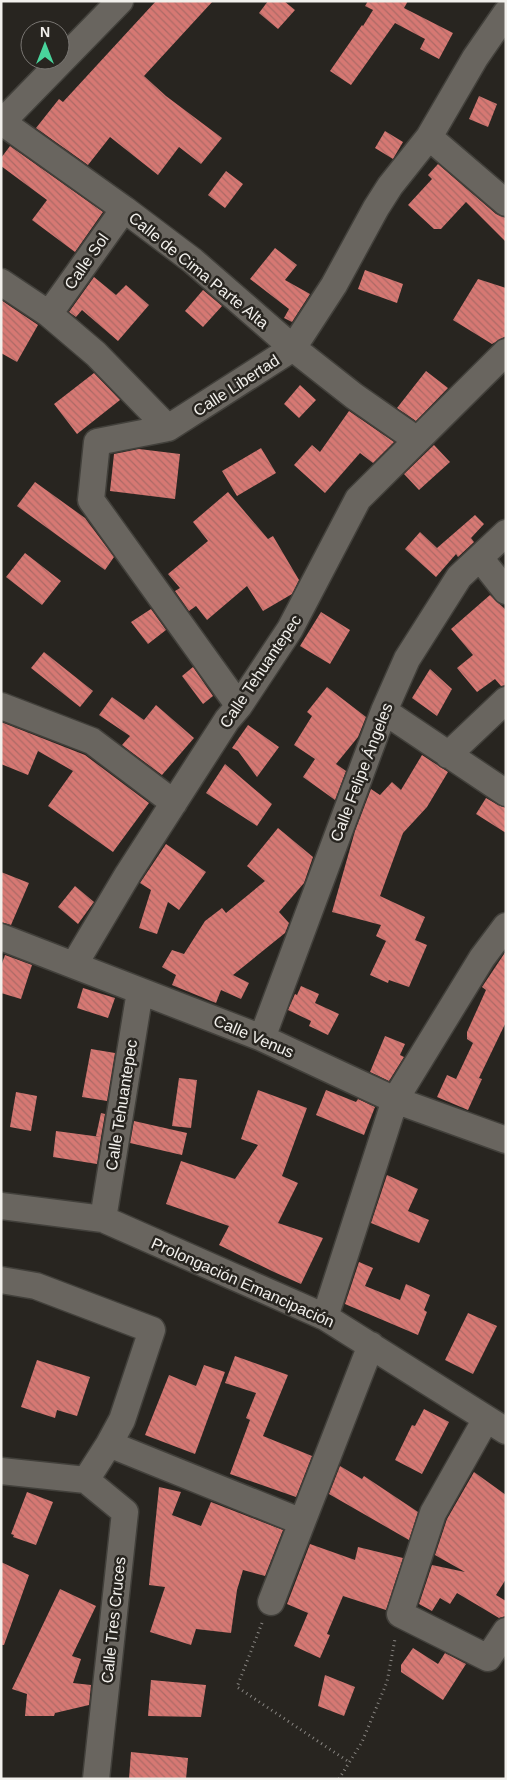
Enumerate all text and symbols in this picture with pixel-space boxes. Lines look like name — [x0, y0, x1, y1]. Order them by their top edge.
north arrow — [20, 20, 70, 70]
text: N — [40, 24, 50, 40]
street label: Calle de Cima Parte Alta — [126, 209, 272, 332]
street label: Calle Sol — [61, 230, 112, 292]
street label: Calle Libertad — [190, 351, 282, 419]
street label: Calle Tehuantepec — [216, 612, 304, 731]
street label: Calle Felipe Ángeles — [326, 700, 396, 844]
street label: Calle Venus — [211, 1012, 296, 1061]
street label: Calle Tehuantepec — [103, 1038, 140, 1172]
street label: Prolongación Emancipación — [149, 1234, 337, 1331]
street label: Calle Tres Cruces — [98, 1556, 129, 1684]

